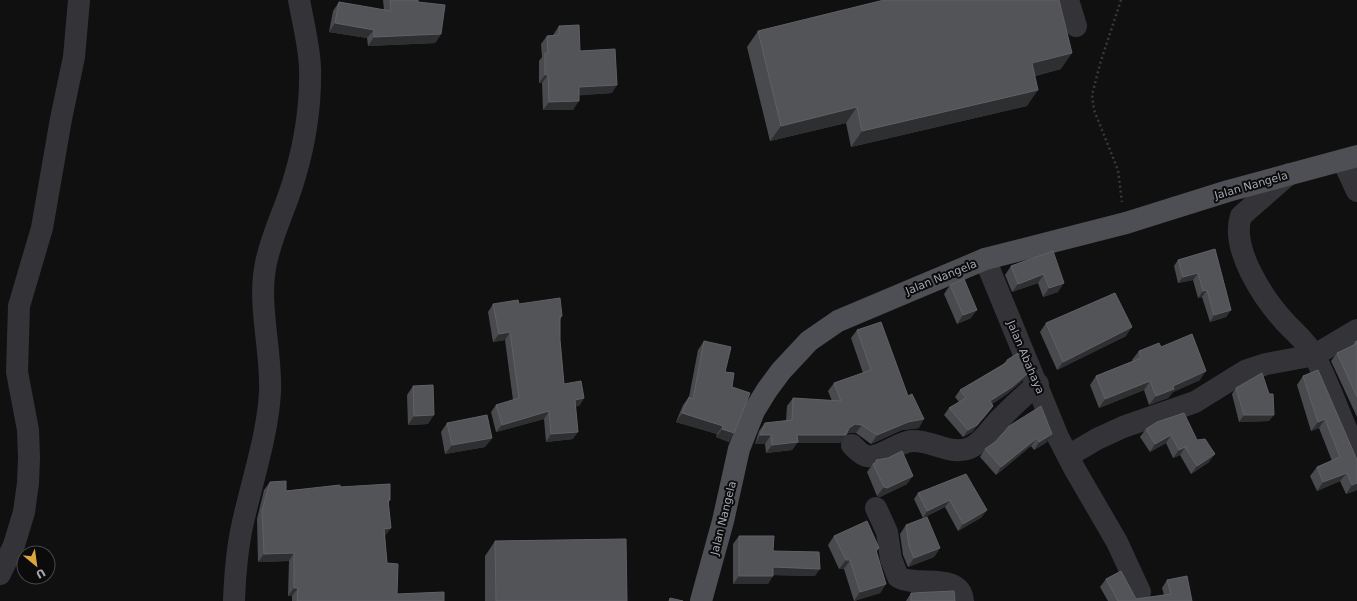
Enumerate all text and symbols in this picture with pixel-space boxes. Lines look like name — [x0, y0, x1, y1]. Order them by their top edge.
street label: Jalan Nangela — [1212, 169, 1289, 202]
street label: Jalan Nangela — [903, 257, 979, 298]
street label: Jalan Abahaya — [1004, 318, 1047, 396]
street label: Jalan Nangela — [708, 480, 739, 557]
north arrow — [16, 545, 56, 585]
text: U — [34, 565, 48, 581]

